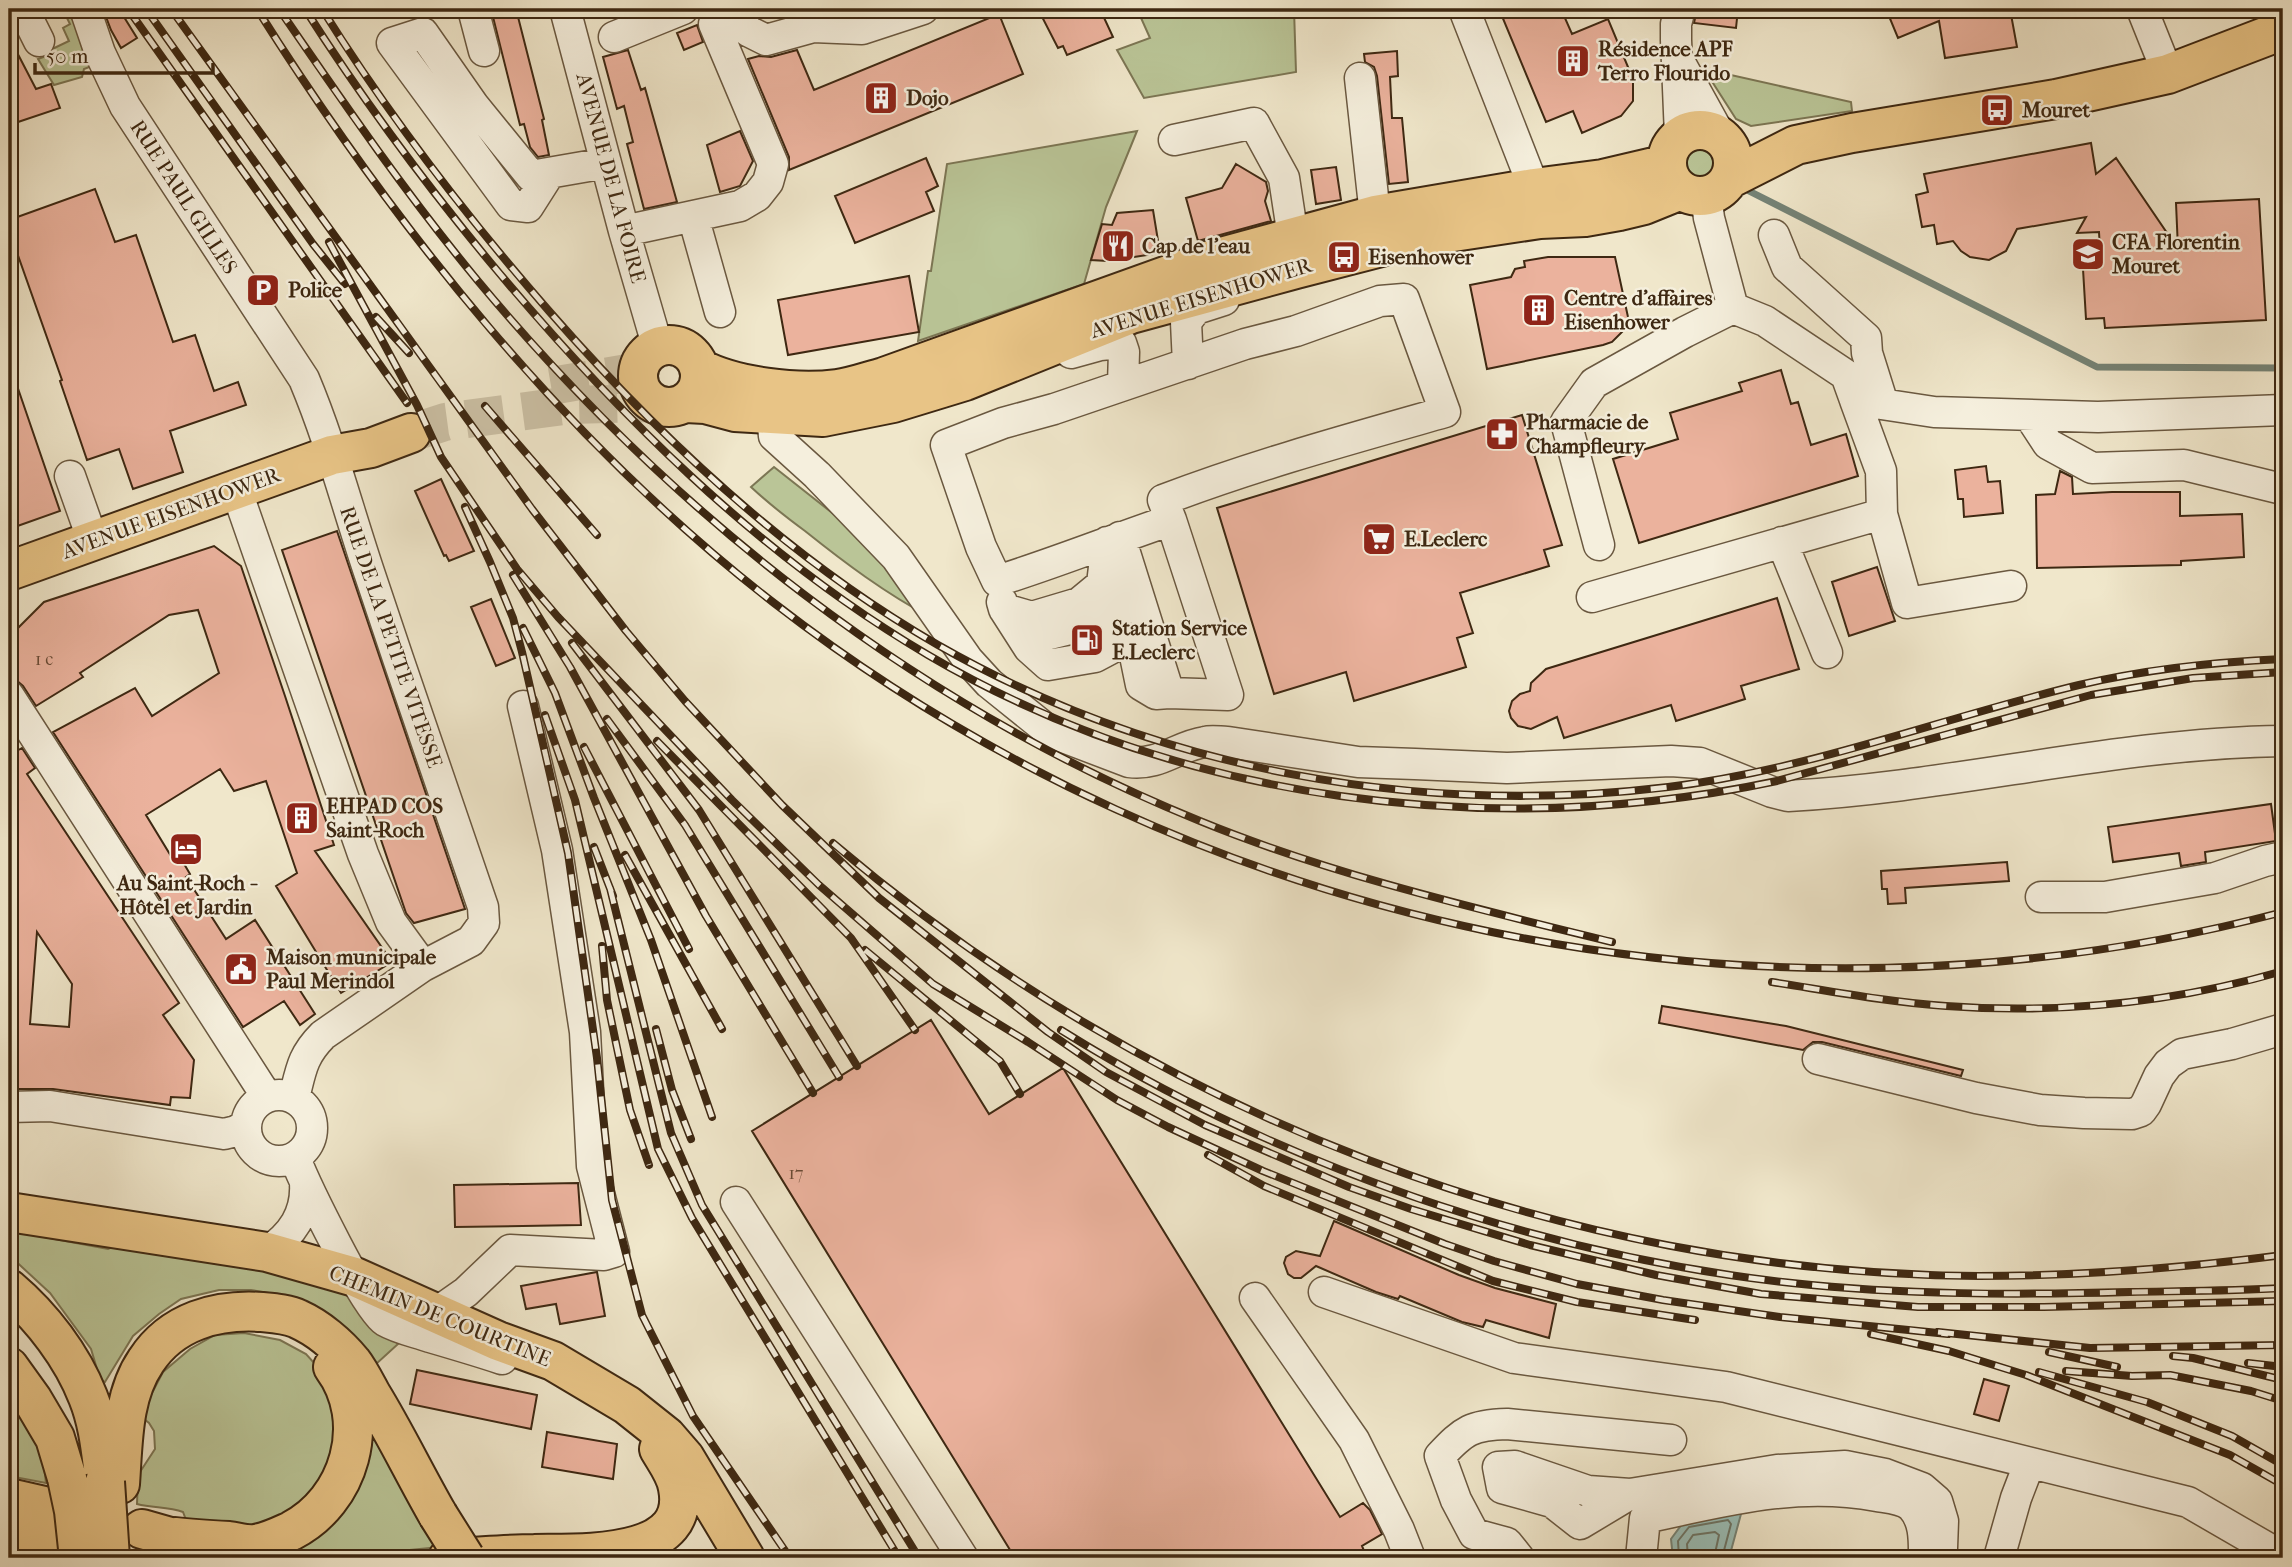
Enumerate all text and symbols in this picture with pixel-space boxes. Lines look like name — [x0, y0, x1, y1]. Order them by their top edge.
scale bar — [35, 32, 214, 76]
place label: Résidence APF Terro Flourido — [1597, 37, 1733, 85]
building icon: Résidence APF Terro Flourido — [1554, 42, 1592, 80]
text: 50 m — [46, 44, 89, 68]
street label: AVENUE DE LA FOIRE — [571, 69, 651, 286]
building icon: Dojo — [862, 79, 900, 117]
place label: Dojo — [906, 86, 949, 110]
bus stop icon: Mouret — [1978, 91, 2016, 129]
place label: Mouret — [2021, 98, 2090, 122]
street label: RUE PAUL GILLES — [125, 116, 243, 278]
restaurant icon: Cap de l’eau — [1099, 227, 1137, 265]
place label: CFA Florentin Mouret — [2111, 230, 2241, 278]
place label: Cap de l’eau — [1142, 234, 1250, 258]
school or university icon: CFA Florentin Mouret — [2069, 235, 2107, 273]
bus stop icon: Eisenhower — [1325, 238, 1363, 276]
place label: Eisenhower — [1368, 245, 1475, 269]
street label: AVENUE EISENHOWER — [1087, 253, 1315, 343]
parking icon: Police — [244, 271, 282, 309]
place label: Police — [288, 278, 343, 302]
place label: Centre d'affaires Eisenhower — [1564, 286, 1713, 334]
building icon: Centre d'affaires Eisenhower — [1520, 291, 1558, 329]
place label: Pharmacie de Champfleury — [1526, 410, 1649, 458]
pharmacy icon: Pharmacie de Champfleury — [1483, 415, 1521, 453]
street label: AVENUE EISENHOWER — [58, 462, 284, 564]
street label: RUE DE LA PETITE VITESSE — [335, 503, 447, 771]
supermarket icon: E.Leclerc — [1360, 520, 1398, 558]
place label: E.Leclerc — [1404, 527, 1487, 551]
place label: Station Service E.Leclerc — [1112, 616, 1248, 664]
fuel station icon: Station Service E.Leclerc — [1068, 621, 1106, 659]
house number: 1 c — [35, 649, 53, 670]
place label: EHPAD COS Saint-Roch — [326, 794, 443, 842]
building icon: EHPAD COS Saint-Roch — [283, 799, 321, 837]
hotel icon: Au Saint-Roch - Hôtel et Jardin — [167, 830, 205, 868]
place label: Au Saint-Roch - Hôtel et Jardin — [115, 871, 259, 919]
place label: Maison municipale Paul Merindol — [265, 945, 437, 993]
public building icon: Maison municipale Paul Merindol — [222, 950, 260, 988]
house number: 17 — [788, 1163, 804, 1184]
street label: CHEMIN DE COURTINE — [326, 1260, 555, 1372]

